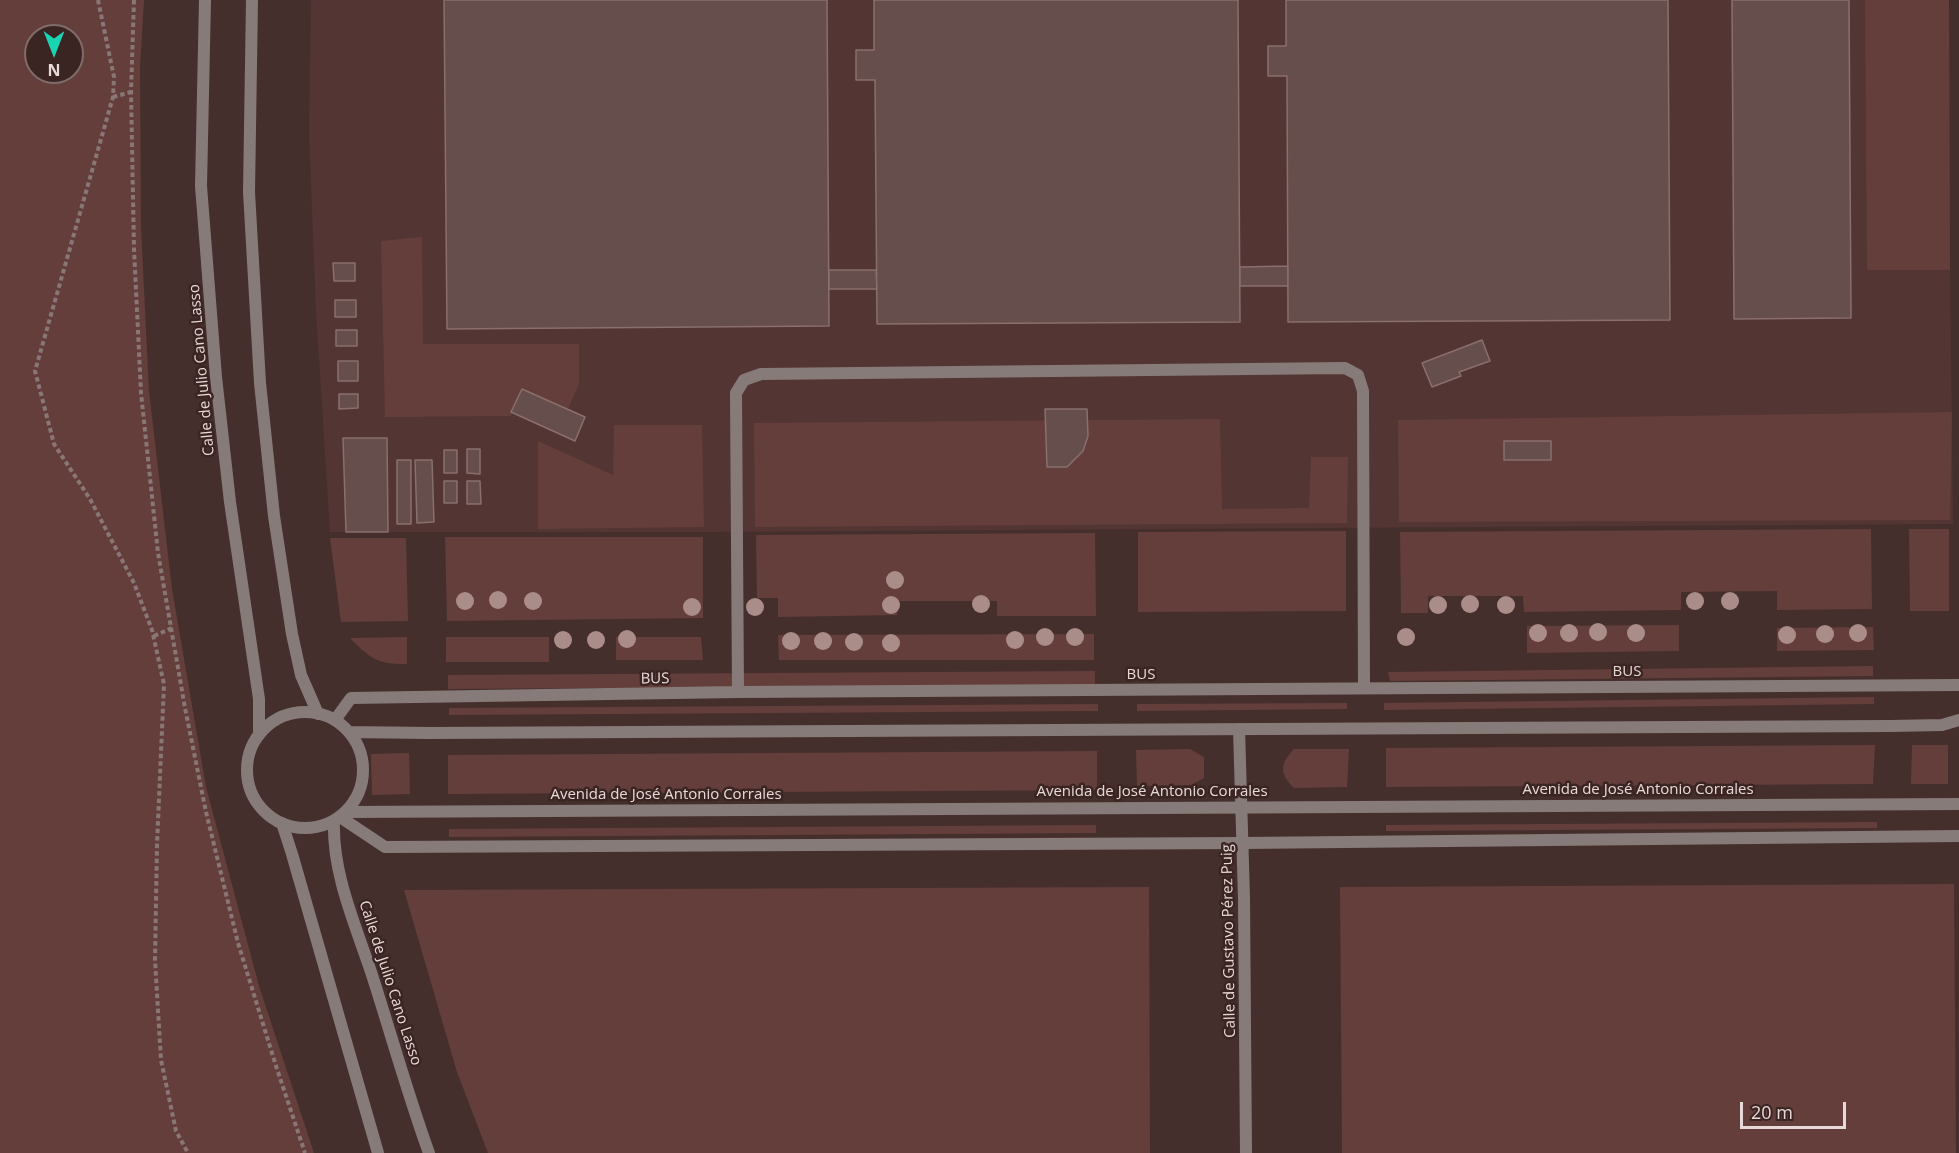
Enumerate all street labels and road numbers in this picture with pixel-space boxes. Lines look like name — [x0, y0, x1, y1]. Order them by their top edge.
street label: Calle de Julio Cano Lasso — [186, 283, 218, 457]
street label: BUS — [1613, 663, 1641, 681]
street label: BUS — [1127, 666, 1155, 684]
street label: BUS — [640, 670, 670, 688]
street label: Avenida de José Antonio Corrales — [1522, 781, 1754, 799]
street label: Avenida de José Antonio Corrales — [1036, 783, 1268, 801]
street label: Avenida de José Antonio Corrales — [550, 786, 782, 804]
street label: Calle de Gustavo Pérez Puig — [1218, 844, 1240, 1038]
street label: Calle de Julio Cano Lasso — [355, 898, 425, 1068]

